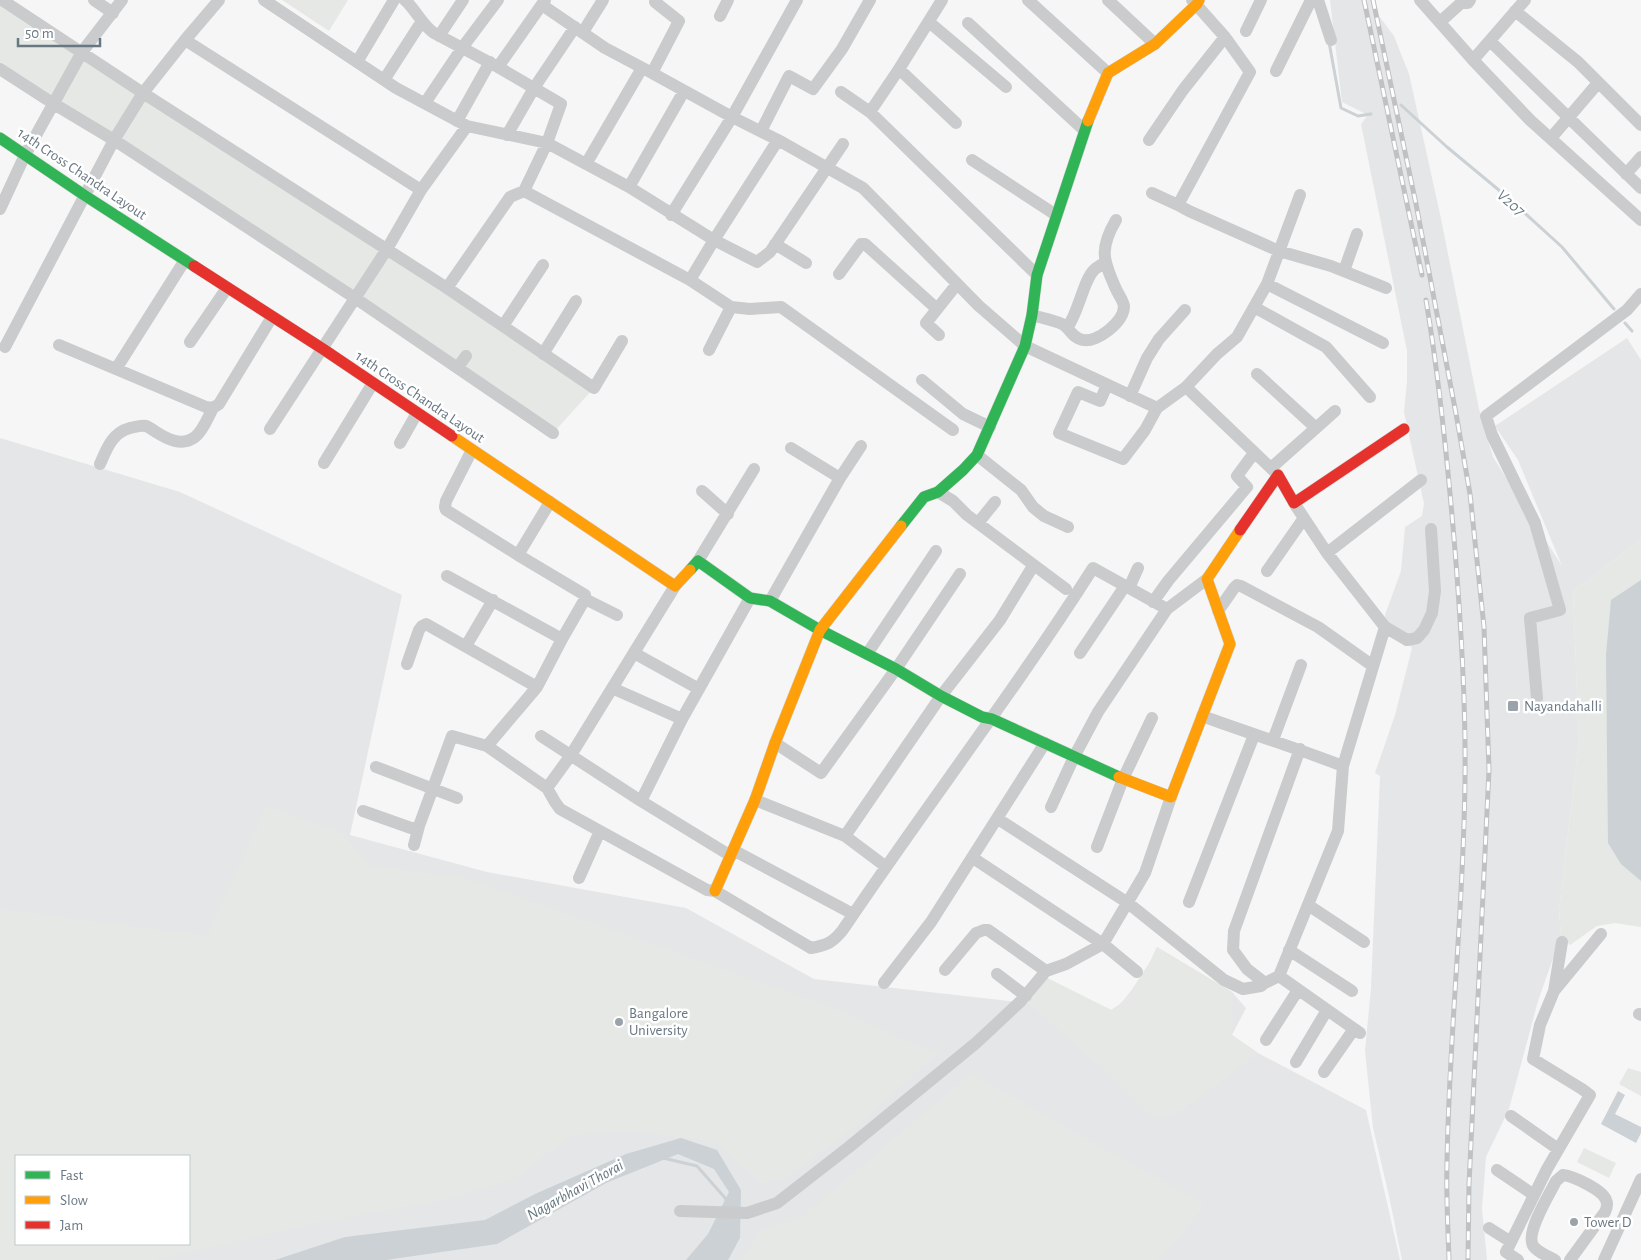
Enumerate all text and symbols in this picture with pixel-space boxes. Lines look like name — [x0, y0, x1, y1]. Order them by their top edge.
scale bar — [18, 15, 100, 47]
text: 50 m — [25, 26, 54, 41]
street label: 14th Cross Chandra Layout — [15, 125, 149, 223]
water label: V207 — [1494, 187, 1528, 219]
street label: 14th Cross Chandra Layout — [353, 348, 487, 446]
marker: Nayandahalli — [1506, 699, 1520, 713]
place label: Nayandahalli — [1524, 699, 1602, 714]
place label: Bangalore University — [629, 1006, 688, 1038]
marker: Bangalore University — [613, 1016, 625, 1028]
legend — [15, 1155, 190, 1245]
water label: Nagarbhavi Thorai — [524, 1157, 626, 1223]
text: Fast — [60, 1168, 84, 1183]
text: Slow — [60, 1193, 88, 1208]
place label: Tower D — [1584, 1215, 1632, 1230]
marker: Tower D — [1568, 1216, 1580, 1228]
text: Jam — [60, 1218, 83, 1233]

